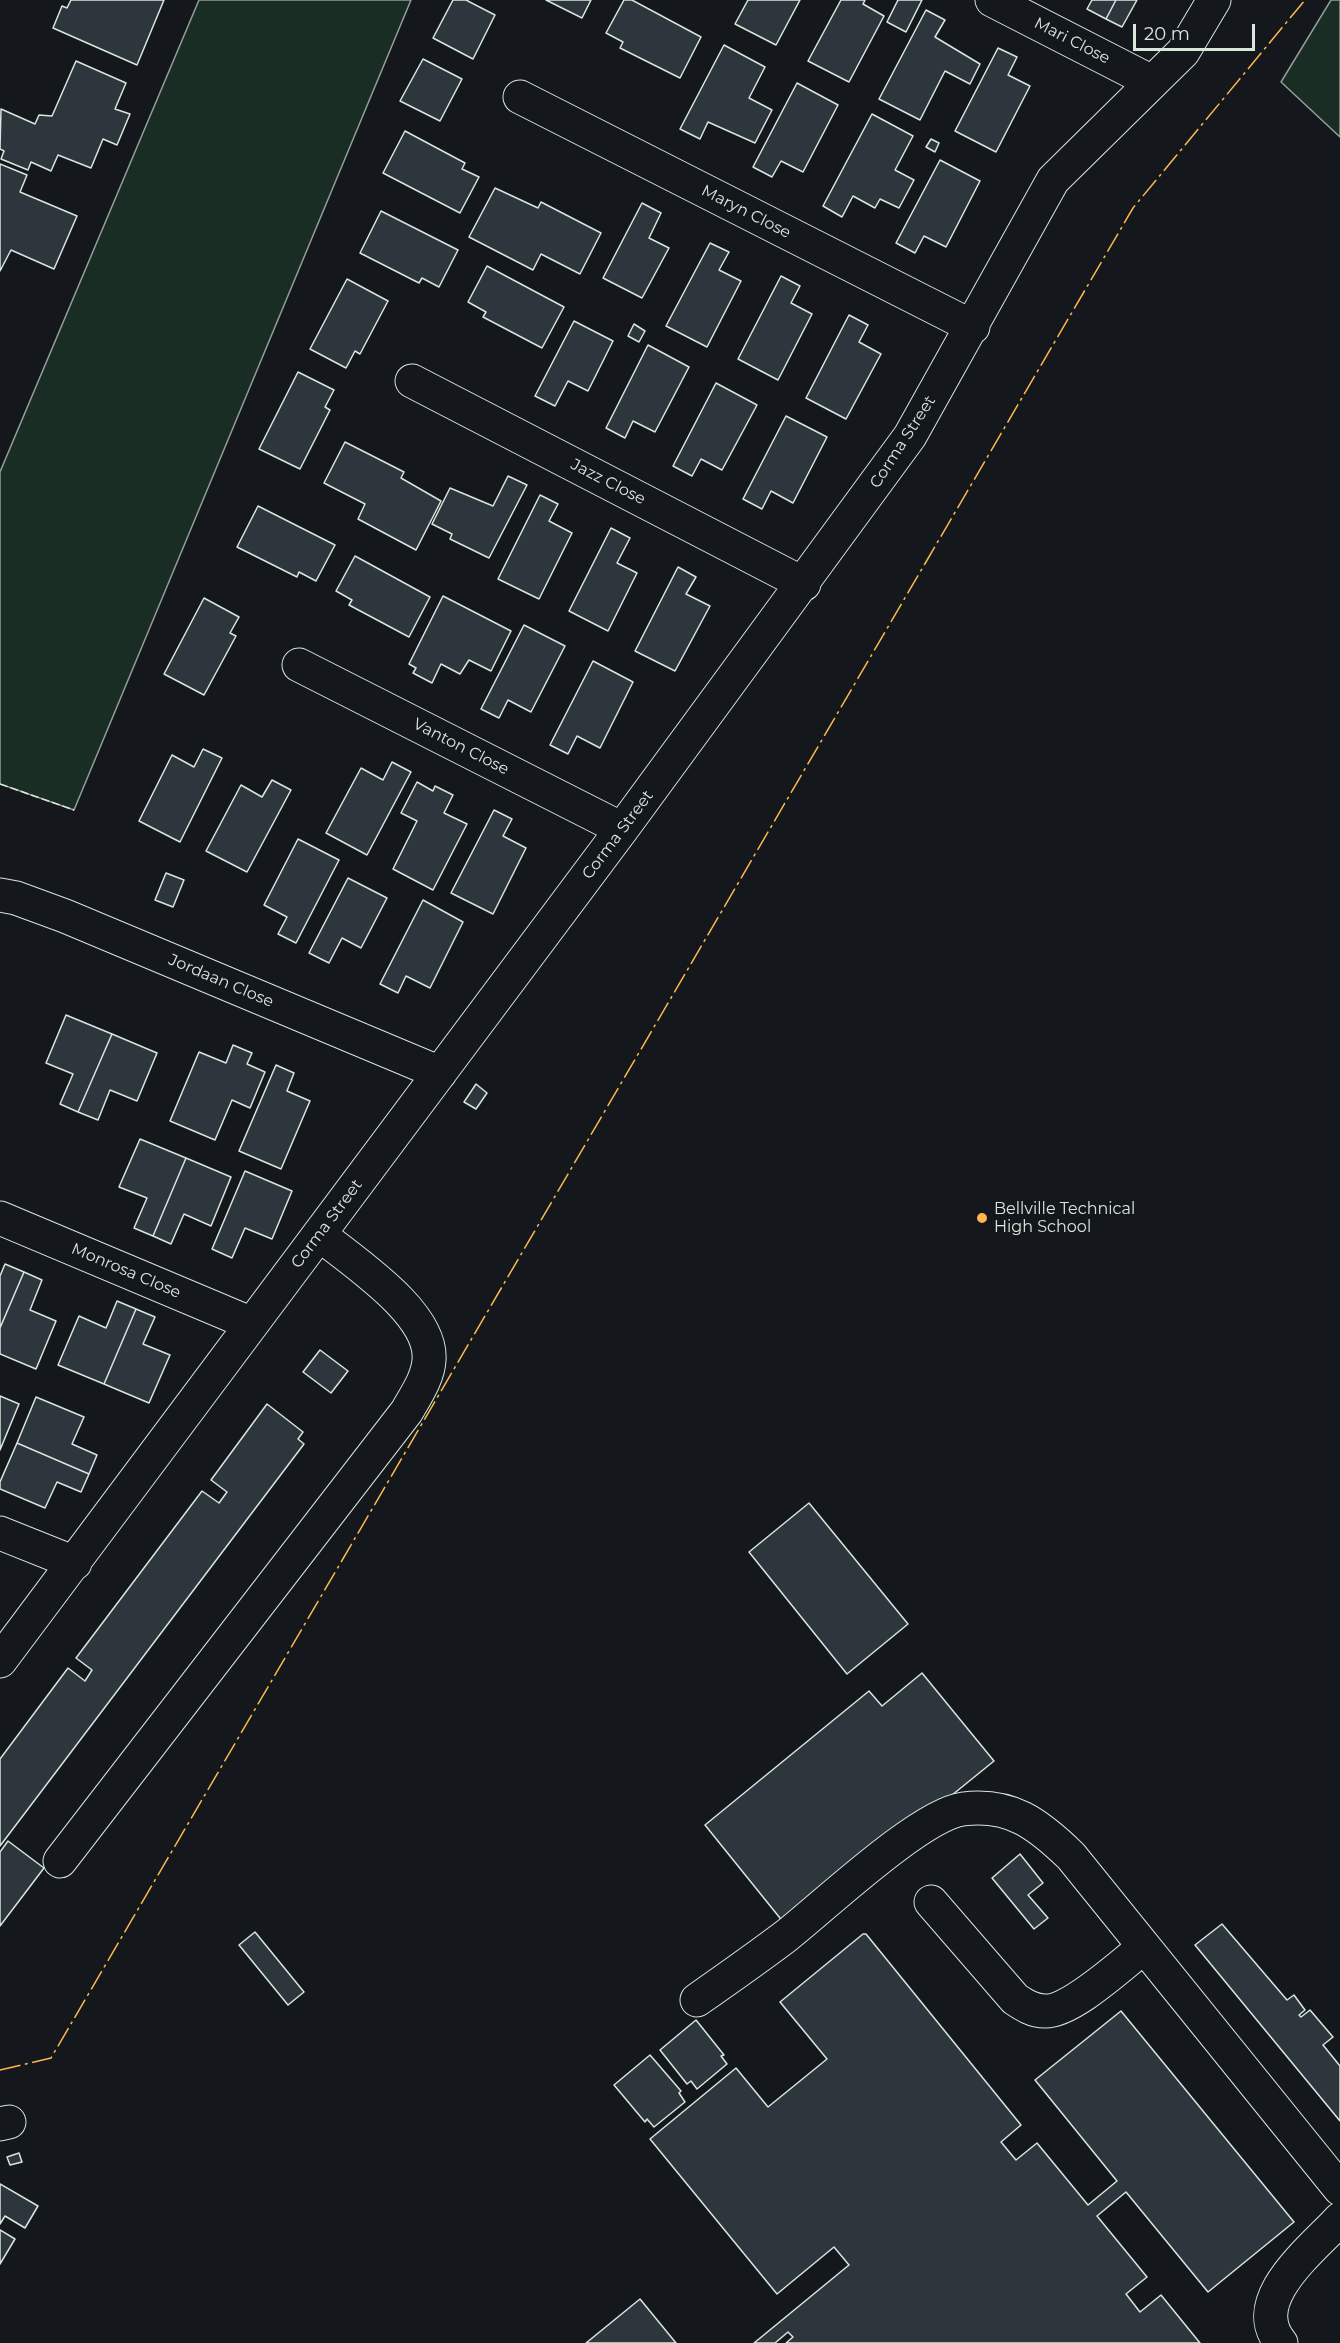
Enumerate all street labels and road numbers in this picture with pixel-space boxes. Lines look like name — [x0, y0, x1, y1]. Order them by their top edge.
street label: Mari Close — [1031, 14, 1113, 68]
street label: Maryn Close — [698, 181, 794, 243]
street label: Corma Street — [866, 392, 940, 492]
street label: Jazz Close — [567, 455, 649, 509]
street label: Vanton Close — [410, 715, 512, 779]
street label: Corma Street — [578, 787, 658, 883]
street label: Jordaan Close — [166, 950, 276, 1012]
street label: Corma Street — [287, 1176, 367, 1272]
street label: Monrosa Close — [68, 1239, 184, 1303]

